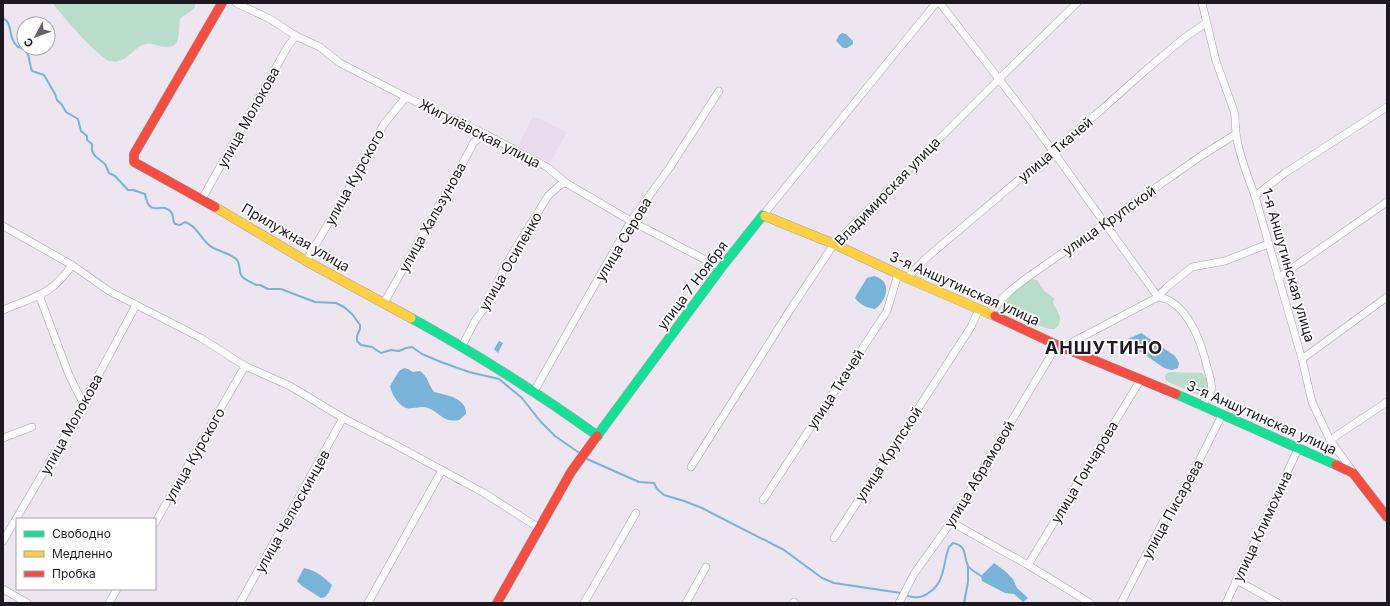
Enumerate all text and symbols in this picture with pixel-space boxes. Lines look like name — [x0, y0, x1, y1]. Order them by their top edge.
north arrow — [16, 16, 56, 56]
text: С — [20, 35, 36, 50]
street label: улица Молокова — [213, 64, 283, 170]
street label: Жигулёвская улица — [416, 95, 544, 171]
street label: улица Ткачей — [1014, 113, 1096, 185]
street label: улица Курского — [321, 126, 387, 228]
street label: Владимирская улица — [831, 133, 943, 249]
street label: улица Хальзунова — [395, 159, 469, 275]
street label: улица Крупской — [1059, 182, 1159, 258]
street label: 1-я Аншутинская улица — [1259, 186, 1319, 344]
street label: улица Серова — [591, 194, 655, 284]
street label: Прилужная улица — [239, 199, 353, 275]
street label: улица Осипенко — [475, 209, 545, 313]
street label: улица 7 Ноября — [653, 237, 731, 333]
street label: 3-я Аншутинская улица — [887, 247, 1043, 329]
district label: АНШУТИНО — [1045, 337, 1163, 358]
street label: улица Ткачей — [803, 346, 867, 432]
street label: улица Молокова — [36, 371, 106, 477]
street label: 3-я Аншутинская улица — [1184, 376, 1340, 458]
street label: улица Крупской — [851, 403, 925, 505]
street label: улица Курского — [160, 404, 228, 506]
street label: улица Абрамовой — [940, 417, 1018, 531]
street label: улица Гончарова — [1047, 418, 1121, 526]
street label: улица Челюскинцев — [251, 446, 333, 576]
street label: улица Писарева — [1138, 456, 1206, 562]
street label: улица Климохина — [1229, 468, 1295, 584]
legend — [16, 518, 156, 590]
text: Свободно — [52, 526, 111, 541]
text: Медленно — [52, 546, 113, 561]
text: Пробка — [52, 566, 96, 581]

